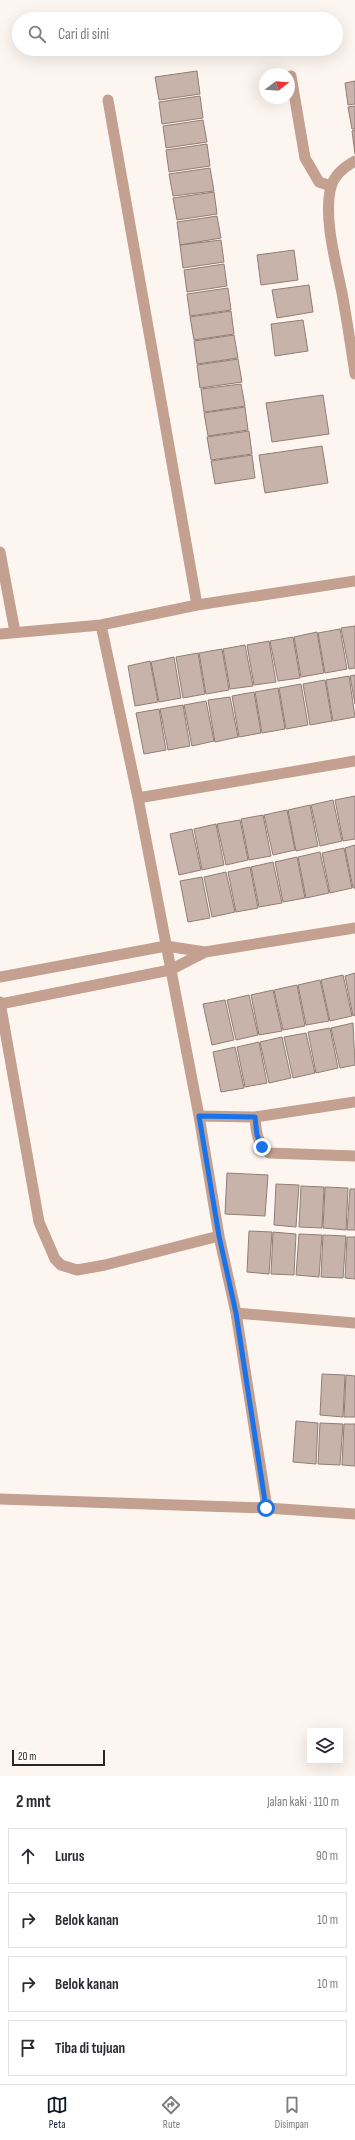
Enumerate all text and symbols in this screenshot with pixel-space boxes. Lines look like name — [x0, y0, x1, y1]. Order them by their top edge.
search box — [12, 12, 343, 56]
icon: search — [26, 23, 48, 45]
text: Cari di sini — [58, 25, 109, 44]
north arrow — [259, 68, 295, 104]
route end — [253, 1138, 271, 1156]
route start — [257, 1499, 275, 1517]
map controls — [307, 1728, 343, 1764]
button: layers — [307, 1728, 343, 1764]
scale bar — [12, 1748, 105, 1767]
text: 20 m — [18, 1750, 36, 1763]
text: 2 mnt — [16, 1792, 51, 1812]
text: Jalan kaki · 110 m — [267, 1794, 339, 1810]
icon: ahead — [17, 1845, 39, 1867]
text: Lurus — [55, 1847, 84, 1866]
text: 90 m — [316, 1848, 338, 1864]
icon: right — [17, 1909, 39, 1931]
text: Belok kanan — [55, 1911, 119, 1930]
text: 10 m — [317, 1912, 338, 1928]
icon: right — [17, 1973, 39, 1995]
text: Belok kanan — [55, 1975, 119, 1994]
text: 10 m — [317, 1976, 338, 1992]
icon: arrive — [17, 2037, 39, 2059]
text: Tiba di tujuan — [55, 2039, 125, 2058]
tab: Peta — [46, 2094, 68, 2131]
tab: Rute — [160, 2094, 182, 2131]
tab: Disimpan — [275, 2094, 309, 2131]

